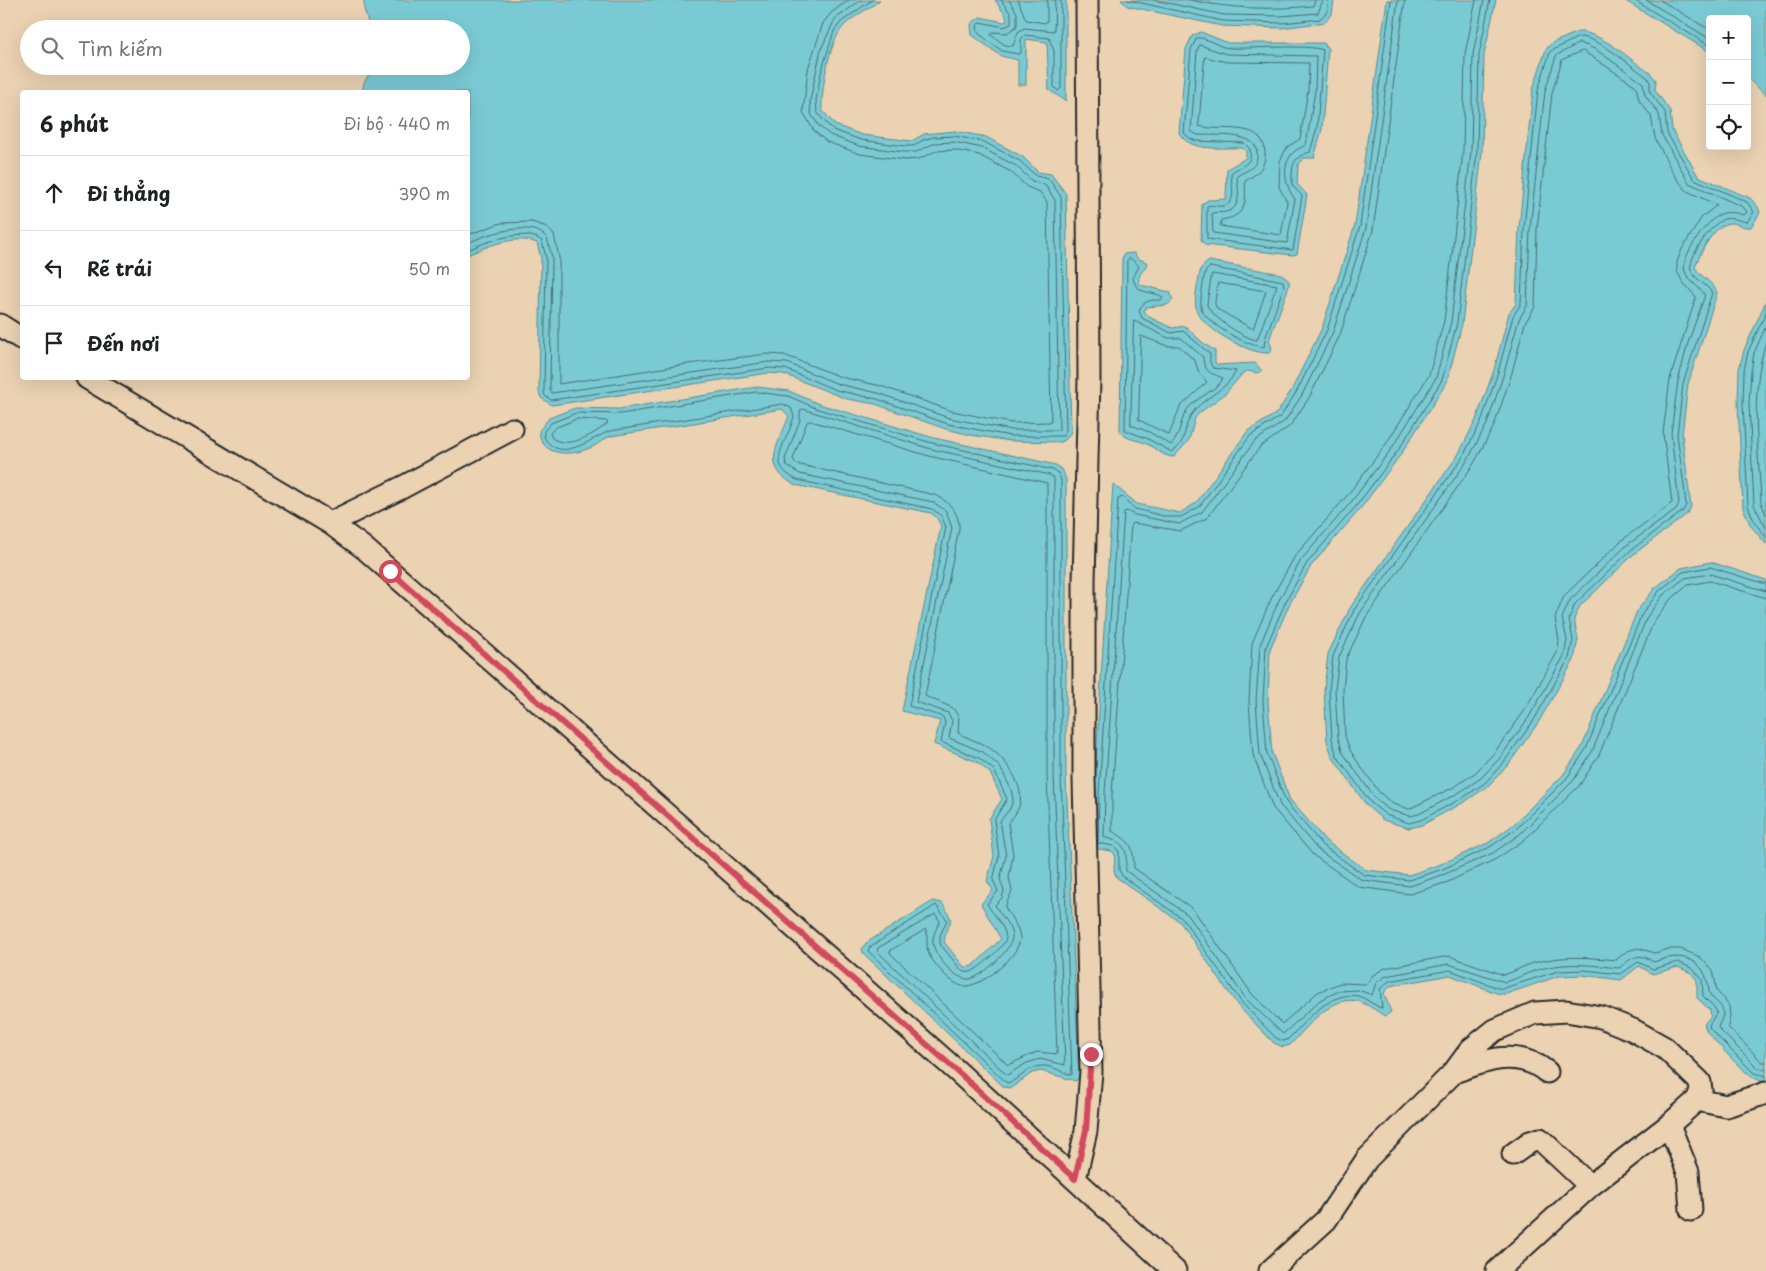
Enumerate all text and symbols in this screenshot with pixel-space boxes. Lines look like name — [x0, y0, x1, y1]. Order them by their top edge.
map controls — [1706, 15, 1751, 150]
button: + — [1706, 15, 1751, 60]
search box — [20, 20, 470, 75]
icon: search — [38, 34, 66, 62]
text: Tìm kiếm — [78, 34, 163, 62]
button: − — [1706, 60, 1751, 105]
button: locate — [1706, 105, 1751, 150]
text: 6 phút — [40, 107, 109, 139]
text: Đi bộ · 440 m — [343, 111, 450, 135]
icon: ahead — [40, 179, 68, 207]
text: Đi thẳng — [87, 179, 170, 207]
text: 390 m — [399, 181, 450, 205]
icon: left — [40, 254, 68, 282]
text: Rẽ trái — [87, 254, 152, 282]
text: 50 m — [409, 256, 450, 280]
icon: arrive — [40, 329, 68, 357]
text: Đến nơi — [87, 329, 160, 357]
route start — [379, 560, 402, 583]
route end — [1080, 1043, 1103, 1066]

